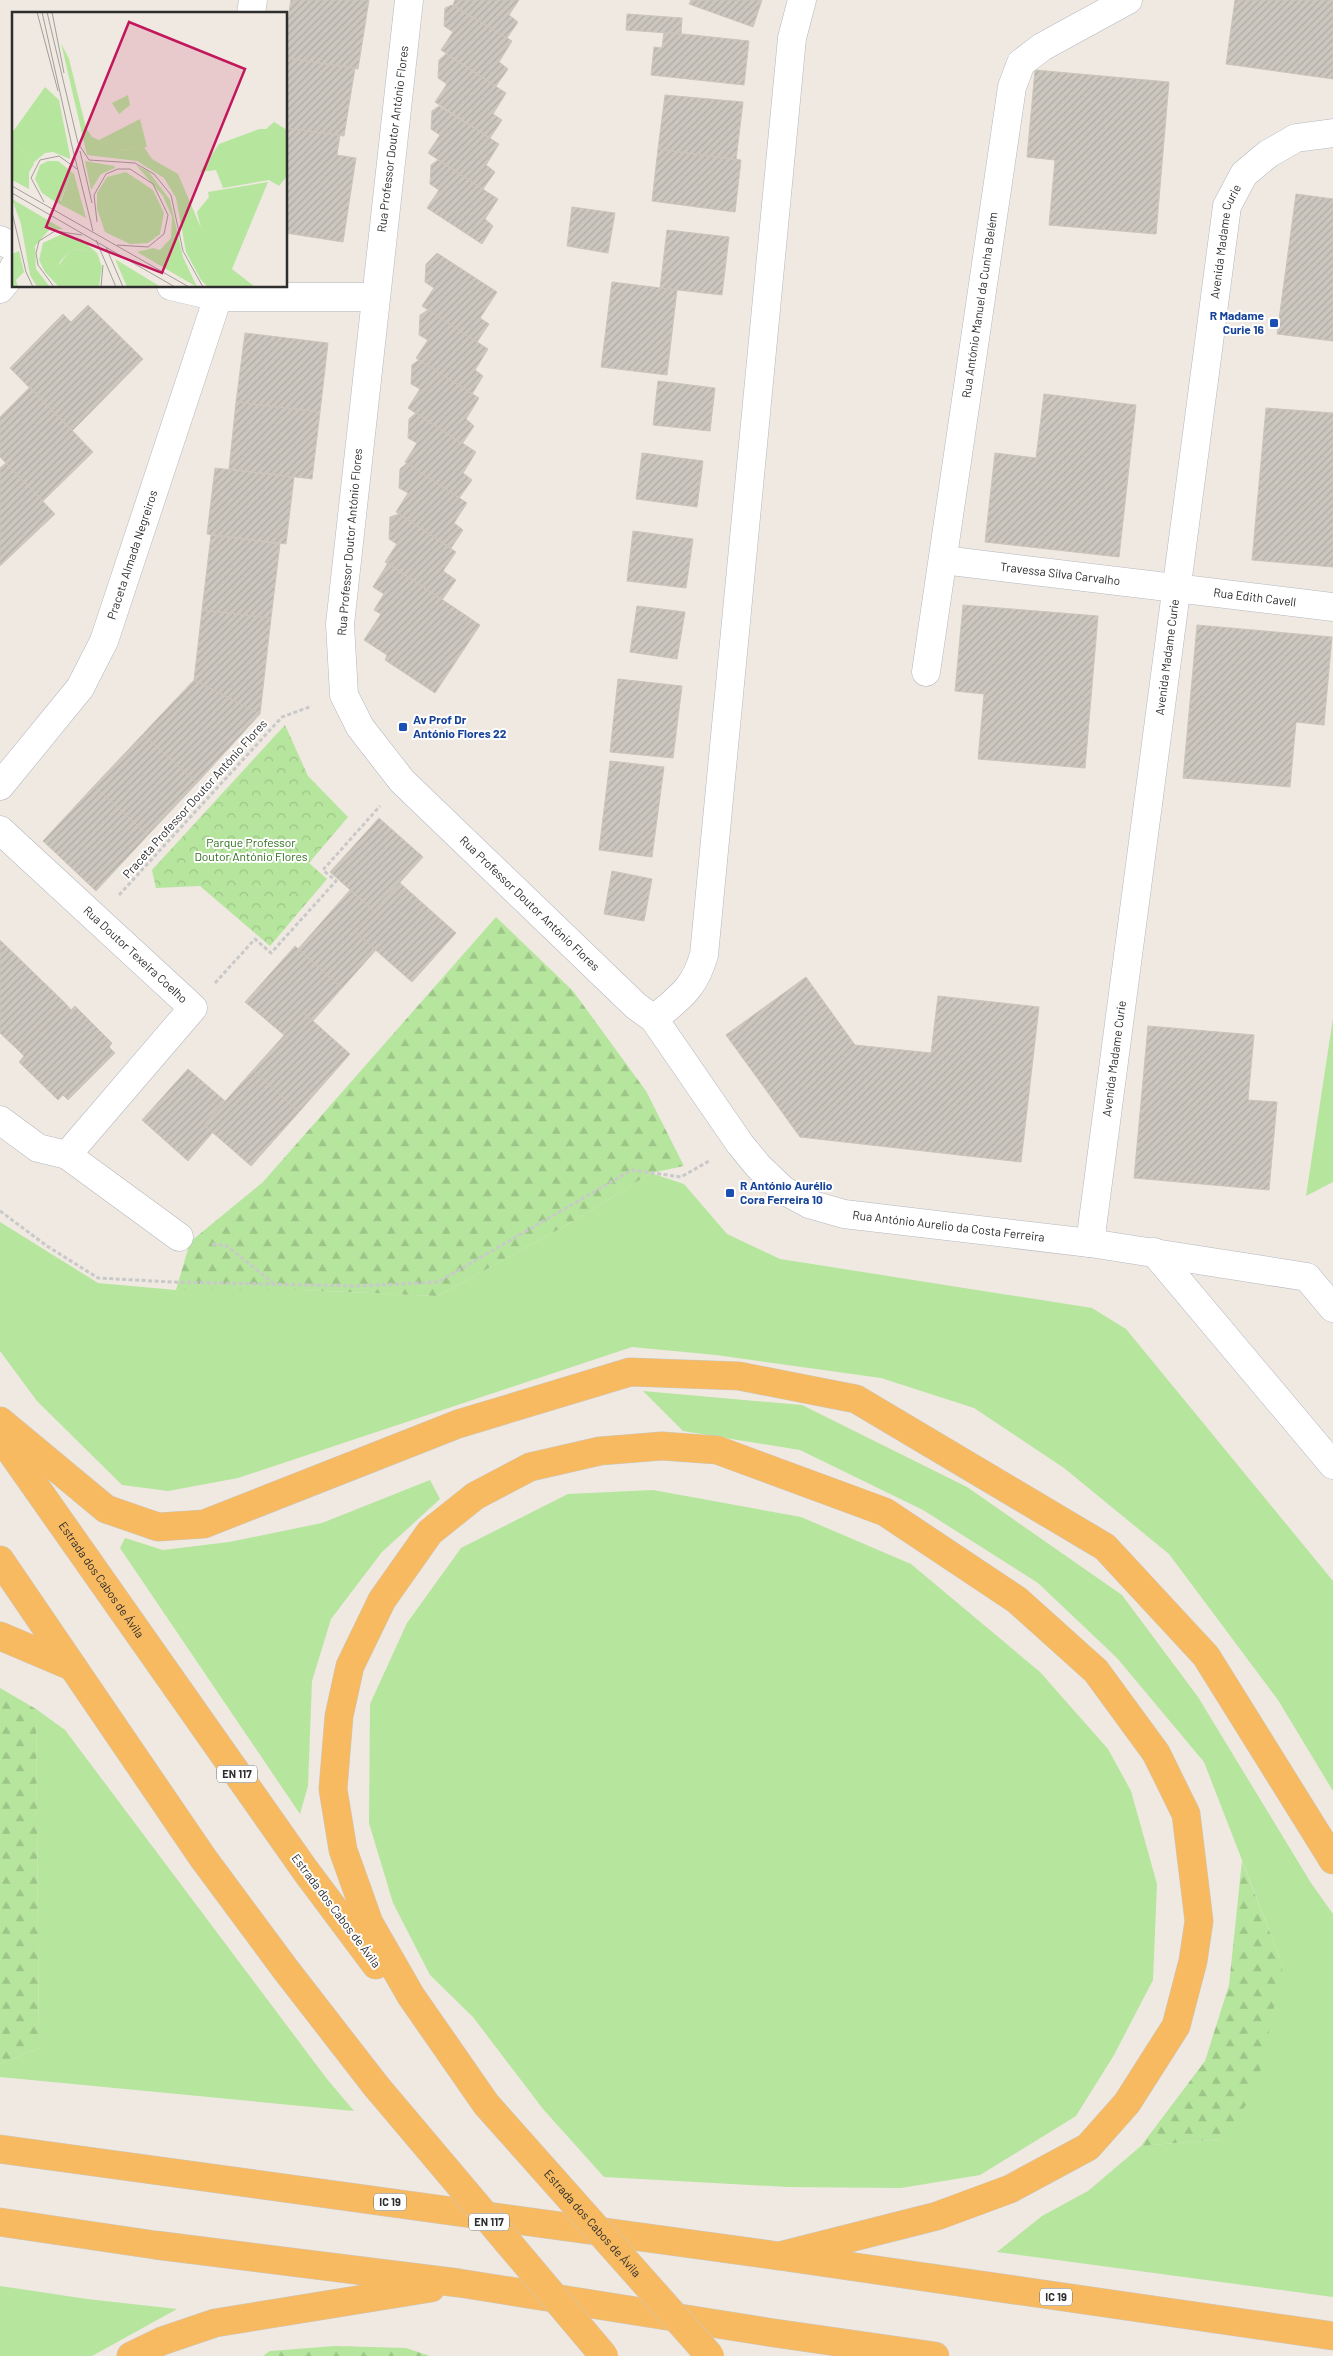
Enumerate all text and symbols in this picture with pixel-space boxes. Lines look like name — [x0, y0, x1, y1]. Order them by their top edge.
inset map — [12, 12, 288, 288]
street label: Rua Professor Doutor António Flores — [374, 44, 410, 233]
street label: Avenida Madame Curie — [1207, 181, 1243, 300]
street label: Rua António Manuel da Cunha Belém — [958, 211, 1000, 399]
place label: R Madame Curie 16 — [1210, 308, 1265, 336]
marker: R Madame Curie 16 — [1268, 317, 1280, 329]
street label: Rua Professor Doutor António Flores — [334, 447, 364, 636]
street label: Praceta Almada Negreiros — [104, 488, 160, 621]
street label: Travessa Silva Carvalho — [999, 559, 1121, 587]
street label: Rua Edith Cavell — [1213, 585, 1297, 609]
street label: Avenida Madame Curie — [1152, 598, 1181, 716]
place label: Av Prof Dr António Flores 22 — [413, 712, 507, 740]
street label: Praceta Professor Doutor António Flores — [119, 716, 269, 881]
marker: Av Prof Dr António Flores 22 — [397, 721, 409, 733]
street label: Rua Professor Doutor António Flores — [457, 833, 603, 973]
park label: Parque Professor Doutor António Flores — [194, 835, 308, 863]
street label: Rua Doutor Texeira Coelho — [81, 903, 191, 1005]
street label: Avenida Madame Curie — [1099, 999, 1128, 1117]
place label: R António Aurélio Cora Ferreira 10 — [740, 1178, 833, 1206]
marker: R António Aurélio Cora Ferreira 10 — [724, 1187, 736, 1199]
street label: Rua António Aurelio da Costa Ferreira — [852, 1207, 1046, 1244]
street label: Estrada dos Cabos de Ávila — [56, 1519, 148, 1640]
road number: EN 117 — [217, 1766, 257, 1782]
street label: Estrada dos Cabos de Ávila — [289, 1851, 384, 1970]
street label: Estrada dos Cabos de Ávila — [542, 2166, 644, 2279]
road number: IC 19 — [374, 2194, 406, 2210]
road number: EN 117 — [469, 2214, 509, 2230]
road number: IC 19 — [1040, 2288, 1072, 2306]

